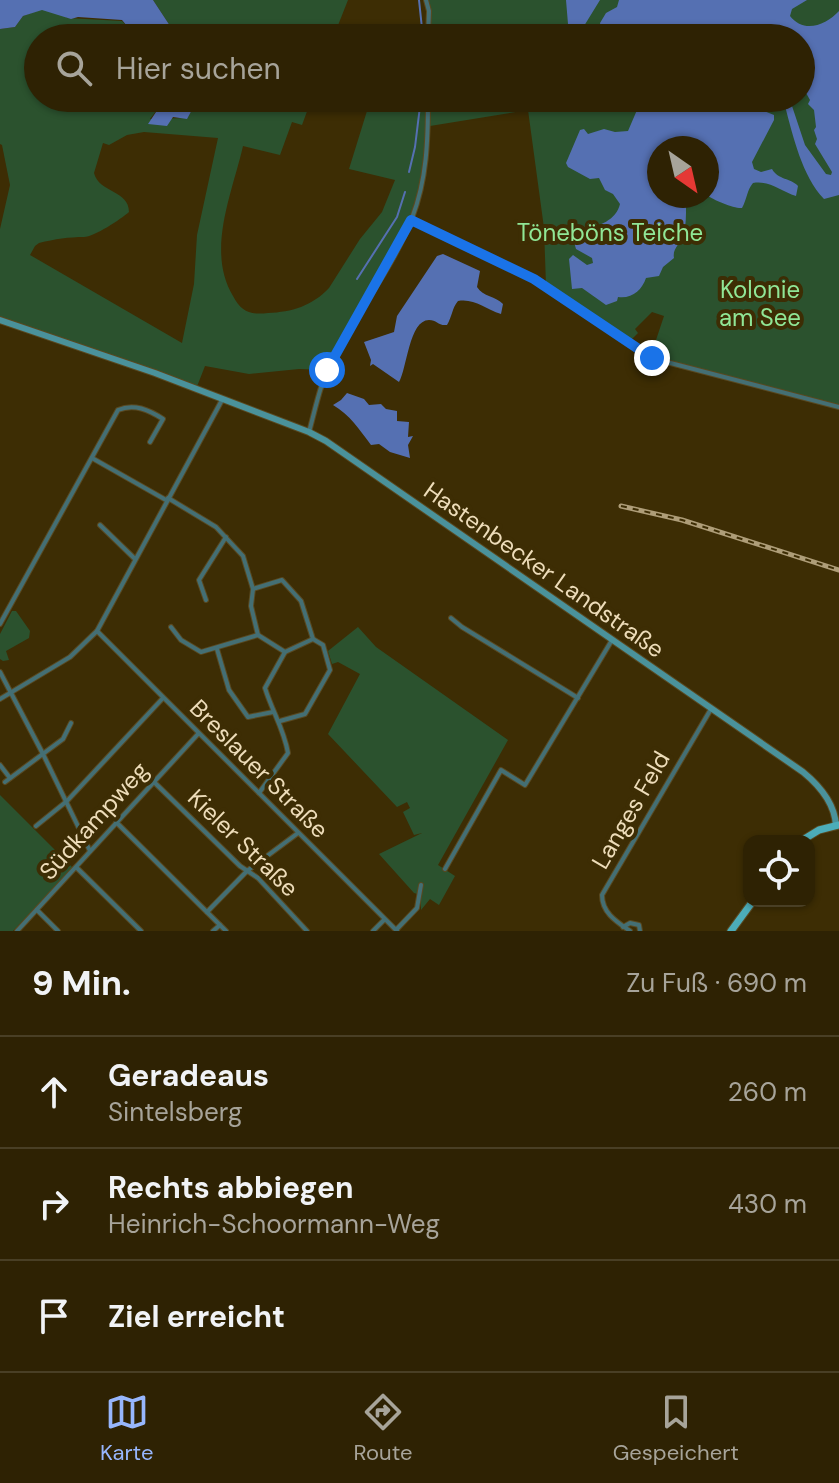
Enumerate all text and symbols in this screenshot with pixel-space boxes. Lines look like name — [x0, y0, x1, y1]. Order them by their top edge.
search box — [24, 24, 815, 112]
icon: search — [52, 46, 96, 90]
text: Hier suchen — [116, 49, 281, 88]
north arrow — [647, 136, 719, 208]
park label: Töneböns Teiche — [517, 217, 703, 248]
park label: Kolonie am See — [719, 274, 801, 333]
route end — [634, 340, 670, 376]
route start — [309, 352, 345, 388]
street label: Hastenbecker Landstraße — [418, 475, 671, 664]
street label: Breslauer Straße — [183, 693, 335, 845]
street label: Langes Feld — [584, 745, 677, 874]
street label: Südkampweg — [32, 755, 155, 886]
street label: Kieler Straße — [181, 782, 305, 903]
map controls — [743, 835, 815, 907]
button: locate — [743, 835, 815, 907]
text: 9 Min. — [32, 961, 131, 1006]
text: Zu Fuß · 690 m — [626, 966, 807, 1000]
text: Geradeaus — [108, 1056, 269, 1095]
icon: ahead — [32, 1070, 76, 1114]
text: 260 m — [728, 1075, 807, 1109]
text: Sintelsberg — [108, 1095, 243, 1129]
text: Rechts abbiegen — [108, 1168, 353, 1207]
icon: right — [32, 1182, 76, 1226]
text: 430 m — [728, 1187, 807, 1221]
text: Heinrich-Schoormann-Weg — [108, 1207, 440, 1241]
icon: arrive — [32, 1294, 76, 1338]
text: Ziel erreicht — [108, 1297, 285, 1336]
tab: Karte — [100, 1390, 153, 1467]
tab: Route — [354, 1390, 412, 1467]
tab: Gespeichert — [613, 1390, 739, 1467]

